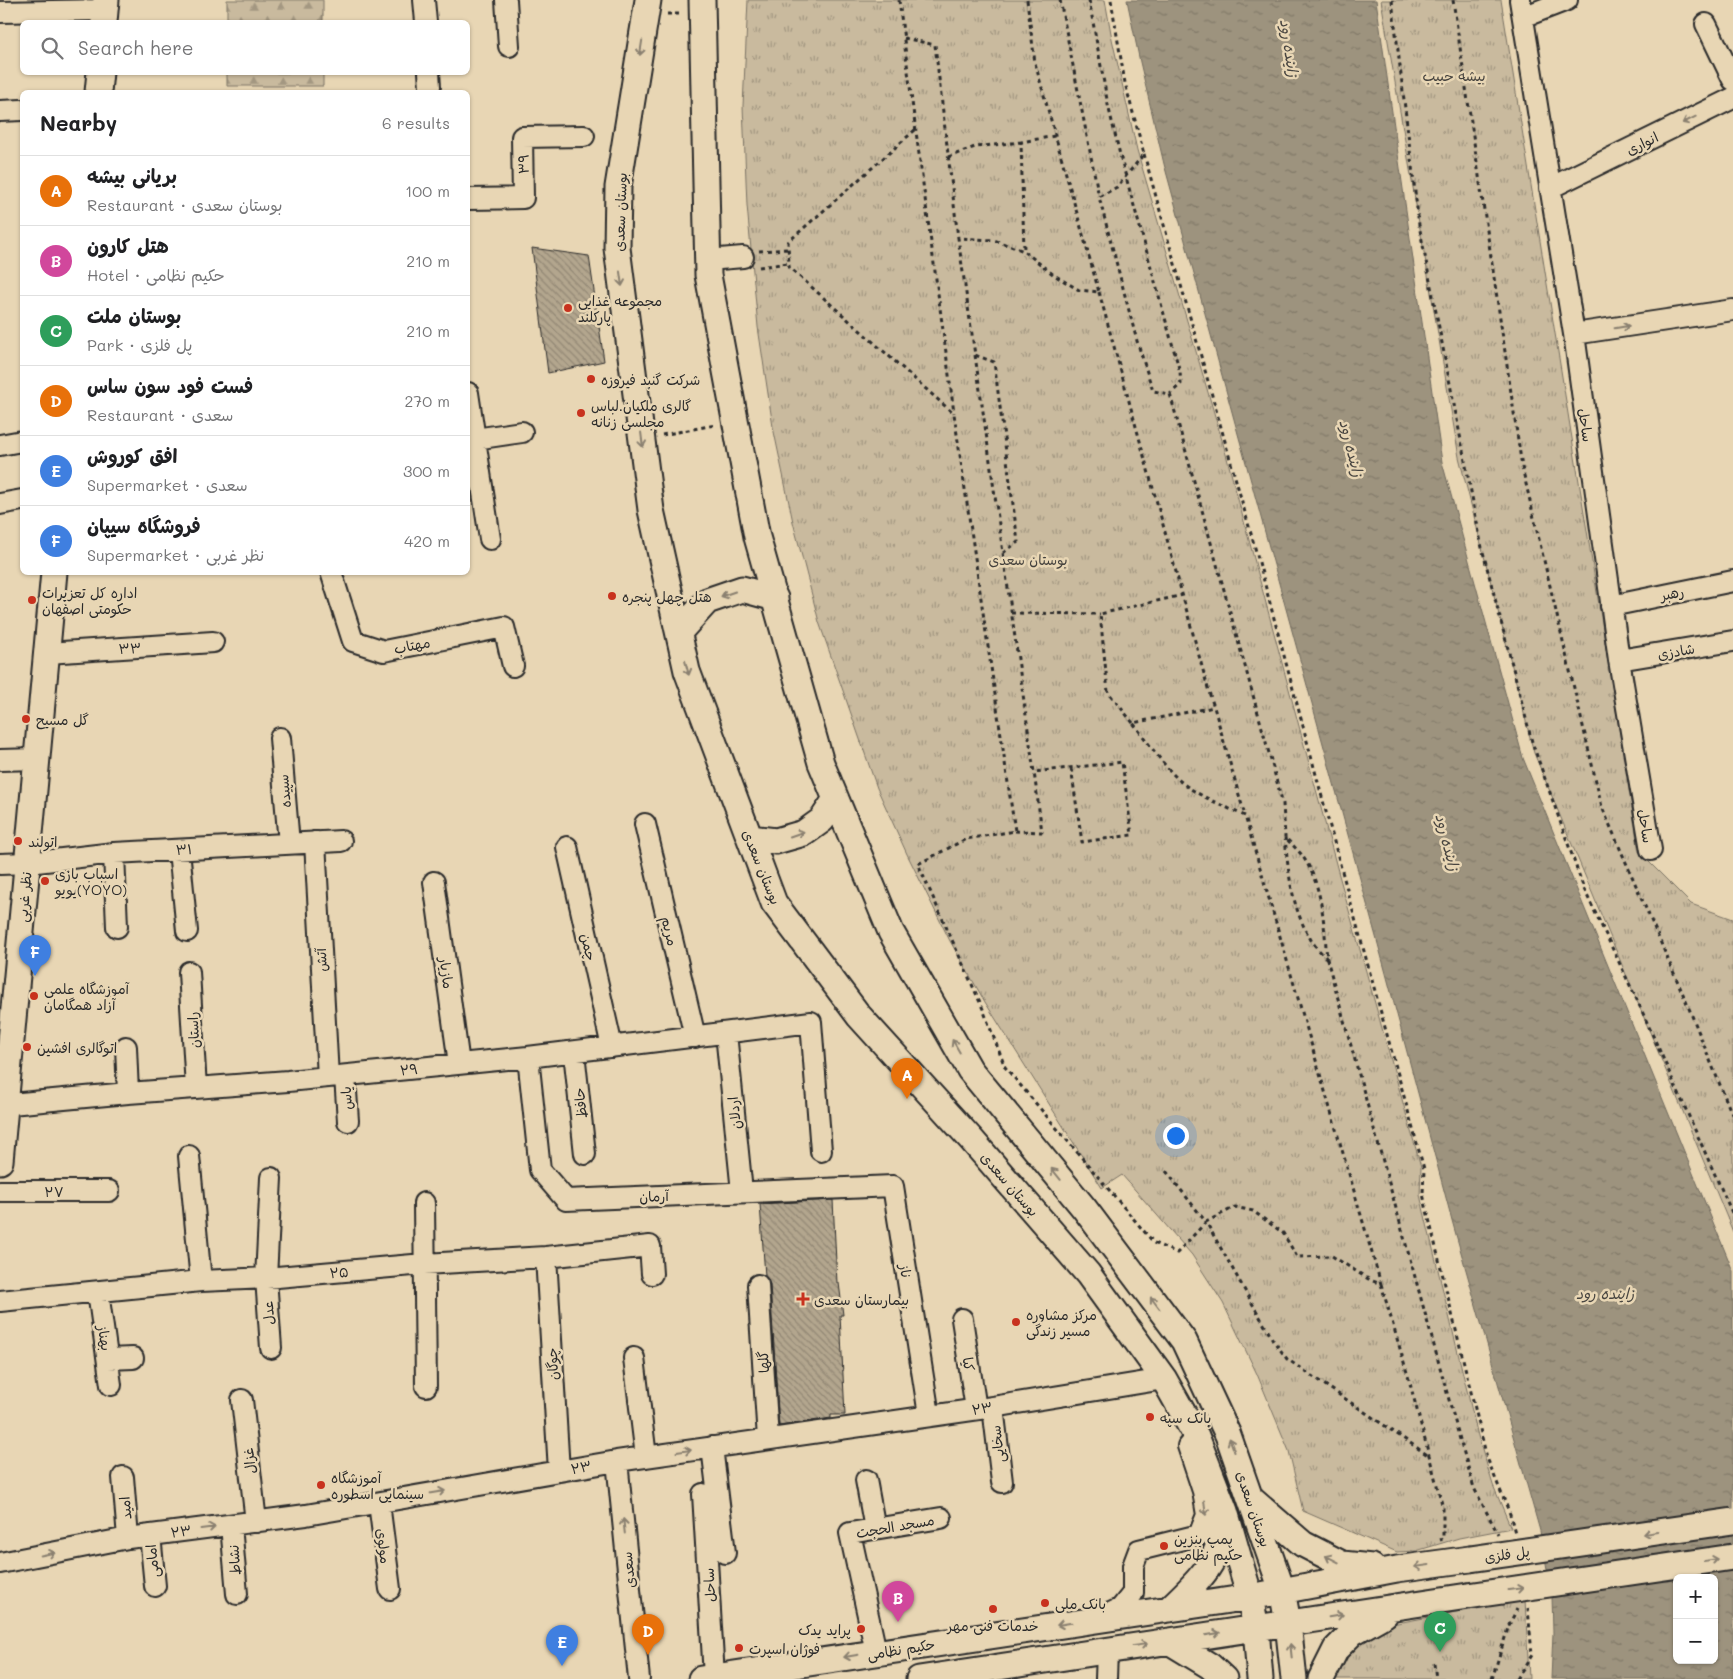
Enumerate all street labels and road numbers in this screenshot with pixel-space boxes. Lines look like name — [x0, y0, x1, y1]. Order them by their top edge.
street label: انواری — [1623, 127, 1661, 159]
street label: ۳۹ — [513, 154, 533, 174]
street label: بوستان سعدی — [609, 172, 631, 252]
street label: ساحل — [1574, 407, 1598, 443]
street label: رهبر — [1658, 581, 1686, 605]
street label: مهتاب — [392, 632, 432, 658]
street label: ۳۳ — [118, 638, 142, 658]
street label: شادزی — [1656, 638, 1696, 664]
street label: سپیده — [273, 773, 296, 809]
street label: ساحل — [1634, 808, 1658, 844]
street label: بوستان سعدی — [738, 827, 786, 907]
street label: ۳۱ — [175, 839, 193, 859]
street label: نظر غربی — [12, 871, 36, 923]
street label: مریم — [655, 914, 683, 948]
street label: چمن — [576, 931, 601, 963]
street label: آتش — [311, 947, 331, 972]
street label: مازیار — [435, 955, 459, 990]
street label: راستان — [183, 1011, 203, 1049]
street label: ۲۹ — [399, 1059, 419, 1079]
street label: یاس — [336, 1086, 356, 1110]
street label: حافظ — [569, 1087, 591, 1119]
street label: اردلان — [723, 1096, 745, 1130]
street label: بوستان سعدی — [977, 1148, 1043, 1220]
street label: ۲۷ — [44, 1182, 64, 1201]
street label: آرمان — [639, 1186, 670, 1206]
street label: ۲۵ — [329, 1262, 349, 1282]
street label: ناز — [895, 1262, 916, 1279]
street label: عدل — [258, 1300, 278, 1326]
street label: بهناز — [93, 1323, 116, 1352]
street label: چوگان — [542, 1347, 563, 1381]
street label: گلها — [753, 1350, 773, 1374]
street label: کیا — [959, 1356, 979, 1372]
street label: ۲۳ — [970, 1397, 994, 1419]
street label: سخایی — [985, 1424, 1009, 1464]
street label: غزال — [238, 1447, 260, 1475]
street label: ۲۳ — [569, 1456, 593, 1478]
street label: بوستان سعدی — [1232, 1468, 1276, 1550]
street label: امید — [115, 1496, 135, 1520]
street label: مسجد الحجت — [854, 1510, 936, 1542]
street label: ۲۳ — [169, 1520, 193, 1542]
street label: مولوی — [372, 1527, 396, 1565]
street label: پل فلزی — [1483, 1541, 1531, 1568]
street label: امامی — [141, 1543, 163, 1579]
street label: نشاط — [223, 1544, 245, 1576]
street label: سعدی — [617, 1551, 639, 1589]
street label: ساحل — [699, 1567, 719, 1603]
street label: حکیم نظامی — [866, 1634, 937, 1666]

